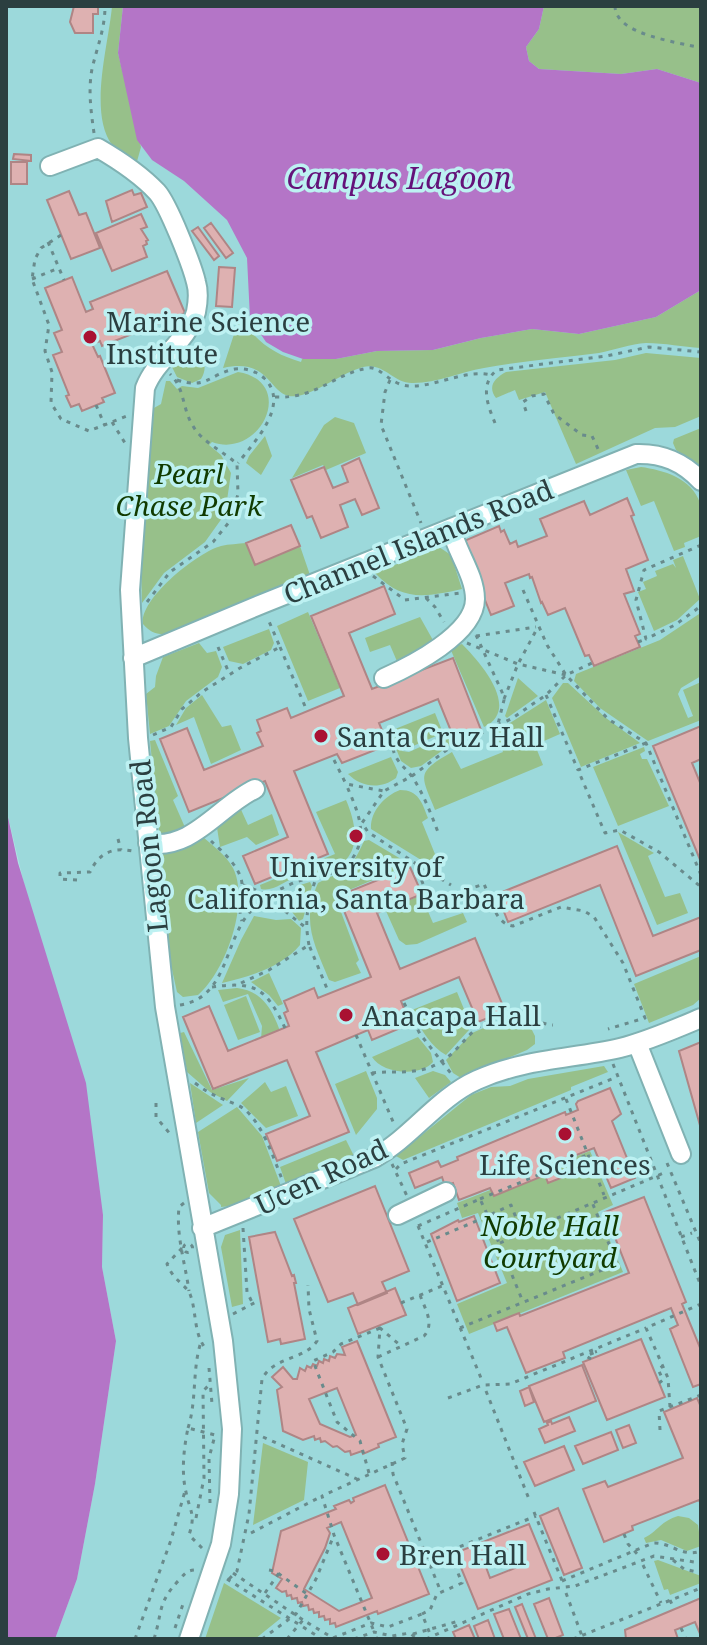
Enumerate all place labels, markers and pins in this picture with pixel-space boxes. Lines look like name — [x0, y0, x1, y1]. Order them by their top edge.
place label: Marine Science Institute — [106, 302, 310, 372]
marker: Marine Science Institute — [81, 328, 99, 346]
place label: Santa Cruz Hall — [337, 717, 544, 755]
marker: Santa Cruz Hall — [312, 727, 330, 745]
marker: University of California, Santa Barbara — [347, 827, 365, 845]
place label: University of California, Santa Barbara — [187, 847, 525, 917]
place label: Anacapa Hall — [362, 996, 541, 1034]
marker: Anacapa Hall — [337, 1006, 355, 1024]
marker: Life Sciences — [556, 1125, 574, 1143]
place label: Life Sciences — [479, 1145, 651, 1183]
place label: Bren Hall — [399, 1535, 526, 1573]
marker: Bren Hall — [374, 1545, 392, 1563]

